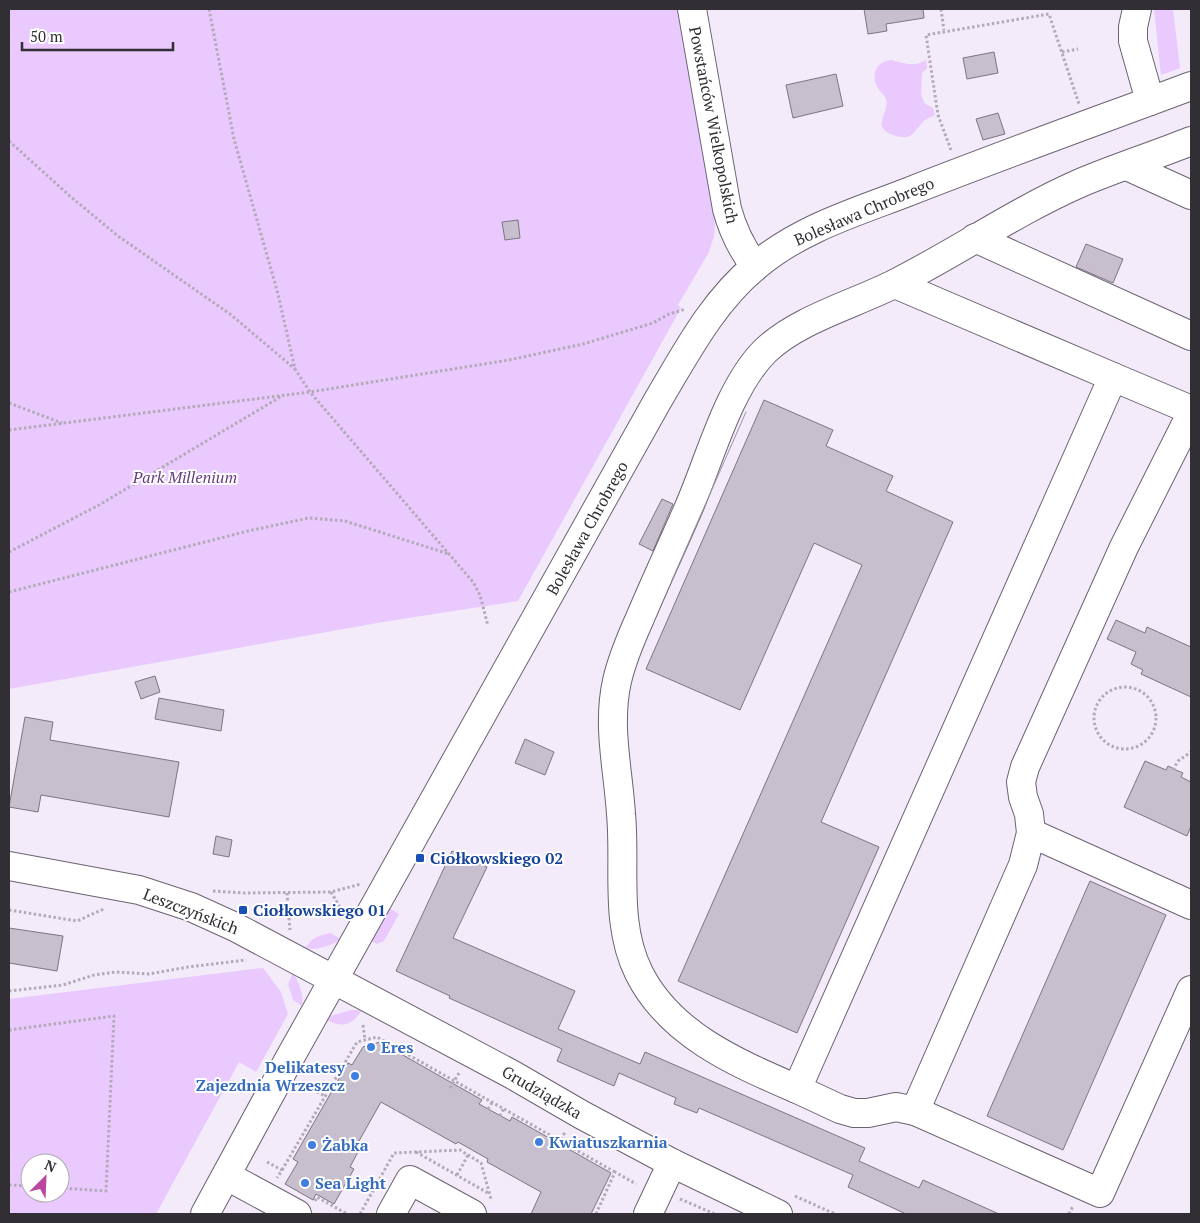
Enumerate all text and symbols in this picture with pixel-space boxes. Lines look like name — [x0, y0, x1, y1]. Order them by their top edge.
scale bar — [22, 20, 174, 52]
street label: Powstańców Wielkopolskich — [684, 25, 744, 226]
text: 50 m — [30, 26, 63, 46]
street label: Bolesława Chrobrego — [791, 171, 938, 250]
street label: Bolesława Chrobrego — [541, 457, 633, 599]
park label: Park Millenium — [132, 466, 237, 488]
place label: Ciołkowskiego 02 — [430, 847, 563, 869]
marker: Ciołkowskiego 02 — [414, 852, 426, 864]
street label: Leszczyńskich — [140, 883, 242, 940]
place label: Ciołkowskiego 01 — [253, 899, 386, 921]
marker: Ciołkowskiego 01 — [237, 904, 249, 916]
place label: Eres — [381, 1036, 413, 1058]
marker: Eres — [365, 1041, 377, 1053]
place label: Delikatesy Zajezdnia Wrzeszcz — [196, 1056, 346, 1096]
street label: Grudziądzka — [498, 1060, 586, 1124]
marker: Delikatesy Zajezdnia Wrzeszcz — [349, 1070, 361, 1082]
place label: Kwiatuszkarnia — [549, 1131, 668, 1153]
place label: Żabka — [322, 1134, 369, 1156]
marker: Kwiatuszkarnia — [533, 1136, 545, 1148]
marker: Żabka — [306, 1139, 318, 1151]
north arrow — [20, 1153, 70, 1203]
text: N — [42, 1155, 60, 1177]
place label: Sea Light — [315, 1172, 387, 1194]
marker: Sea Light — [299, 1177, 311, 1189]

